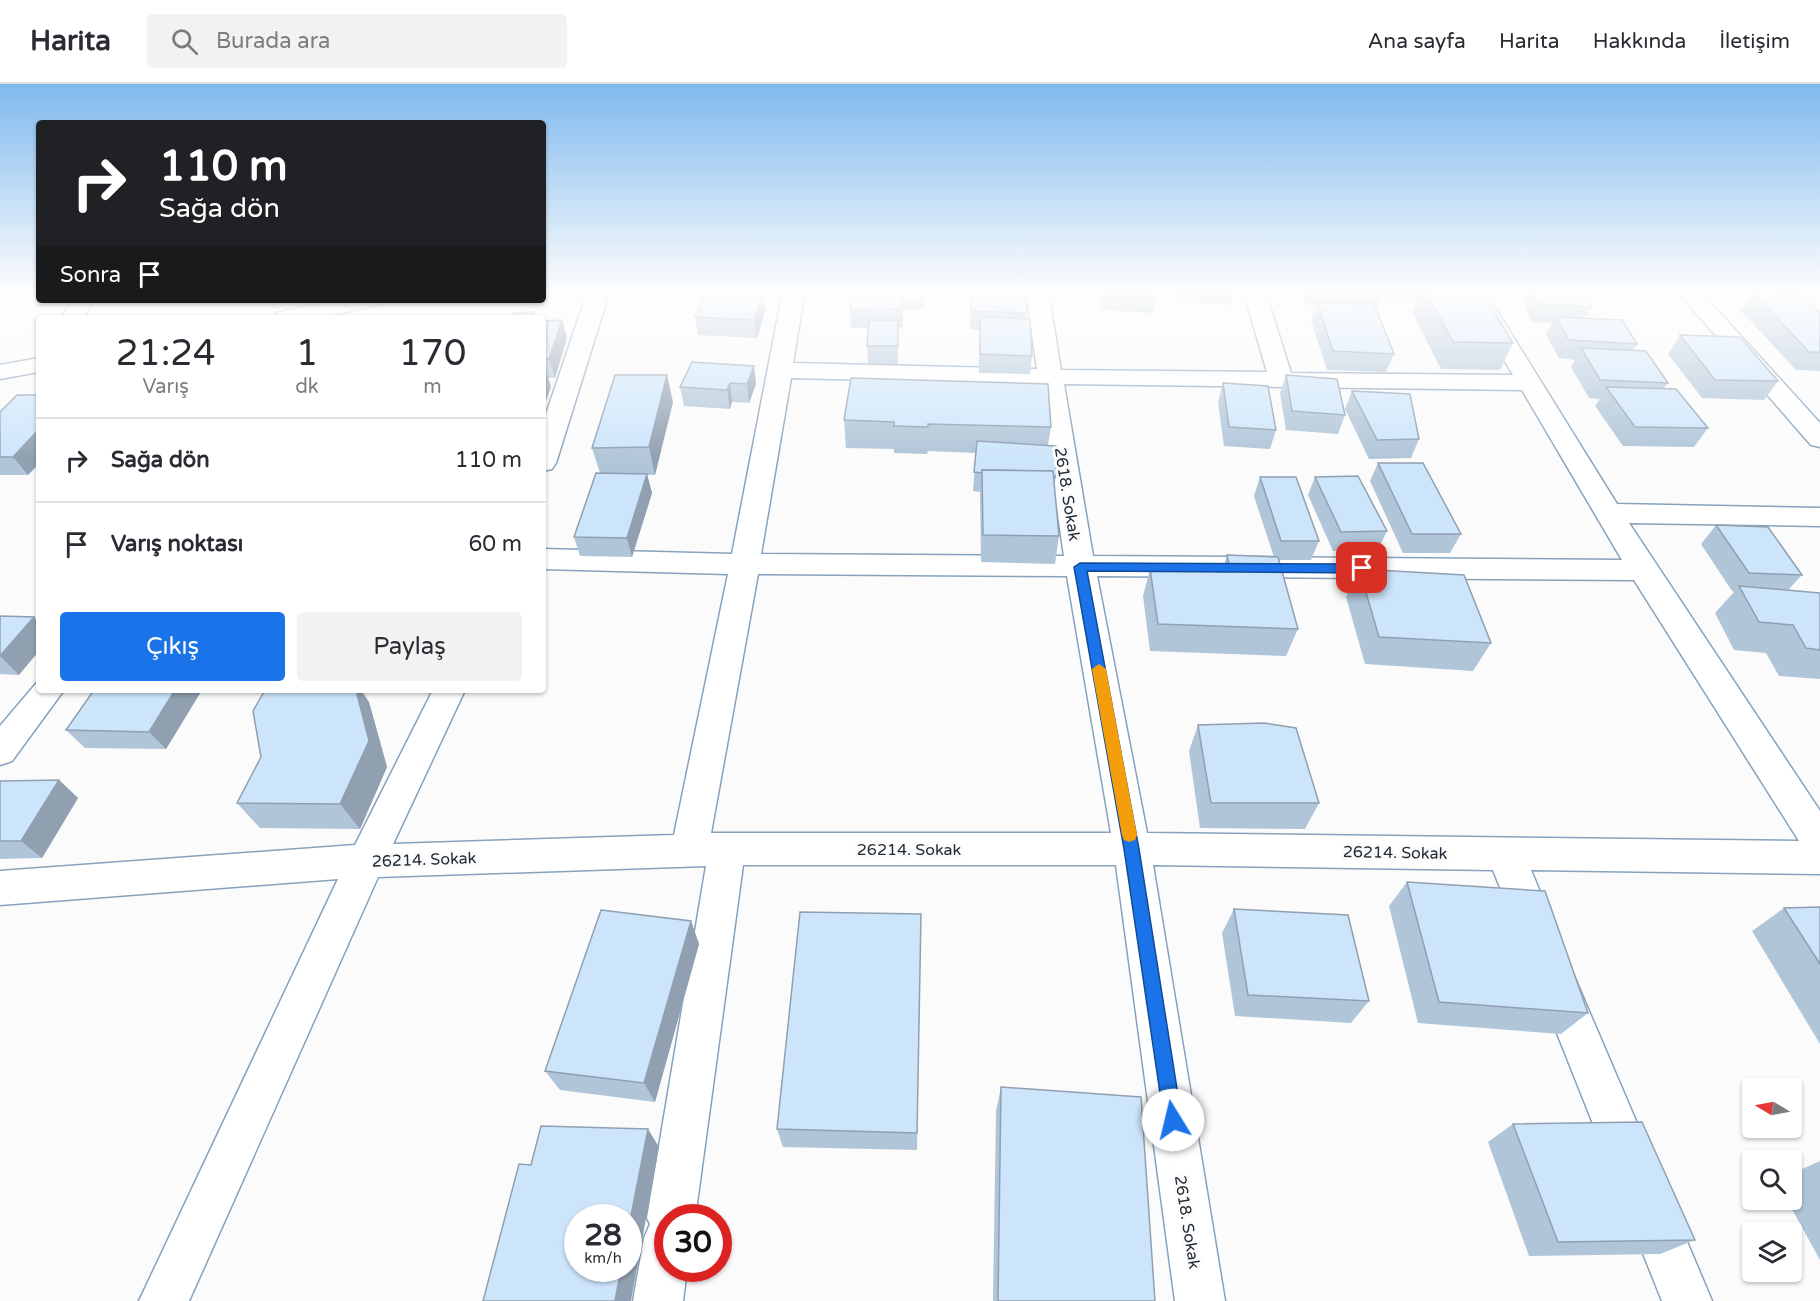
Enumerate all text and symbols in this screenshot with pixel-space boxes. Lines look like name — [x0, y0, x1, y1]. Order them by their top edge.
search box — [147, 14, 567, 68]
text: Harita — [30, 24, 111, 58]
icon: search — [168, 25, 201, 58]
text: Burada ara — [216, 28, 330, 54]
text: Ana sayfa — [1368, 29, 1466, 54]
text: Harita — [1499, 29, 1560, 54]
text: Hakkında — [1593, 29, 1686, 54]
text: İletişim — [1719, 29, 1790, 54]
text: 110 m — [159, 141, 288, 192]
icon: right — [60, 144, 138, 222]
text: Sağa dön — [159, 192, 280, 225]
icon: arrive — [133, 258, 166, 291]
text: Sonra — [60, 262, 121, 288]
text: 21:24 — [116, 332, 216, 375]
text: 1 — [296, 332, 318, 375]
text: 170 — [398, 332, 466, 375]
text: Varış — [142, 375, 189, 399]
text: dk — [295, 375, 319, 399]
text: m — [423, 375, 442, 399]
icon: right — [60, 444, 93, 477]
street label: 2618. Sokak — [1050, 446, 1084, 543]
text: Sağa dön — [111, 447, 210, 473]
text: 110 m — [455, 447, 522, 473]
icon: arrive — [60, 528, 93, 561]
text: Varış noktası — [111, 531, 243, 557]
text: 60 m — [468, 531, 522, 557]
pin — [1336, 542, 1387, 593]
icon: arrive — [1345, 551, 1378, 584]
button: Çıkış — [60, 612, 285, 681]
button: Paylaş — [297, 612, 522, 681]
street label: 26214. Sokak — [857, 840, 961, 860]
street label: 26214. Sokak — [1343, 842, 1448, 864]
street label: 26214. Sokak — [372, 848, 477, 872]
north arrow — [1742, 1078, 1802, 1138]
map controls — [1742, 1078, 1802, 1282]
position arrow — [1141, 1088, 1205, 1152]
button: search — [1742, 1150, 1802, 1210]
street label: 2618. Sokak — [1170, 1174, 1204, 1271]
speed limit sign: 30 — [654, 1204, 732, 1282]
text: 28 — [584, 1217, 622, 1254]
button: layers — [1742, 1222, 1802, 1282]
text: km/h — [584, 1249, 622, 1267]

